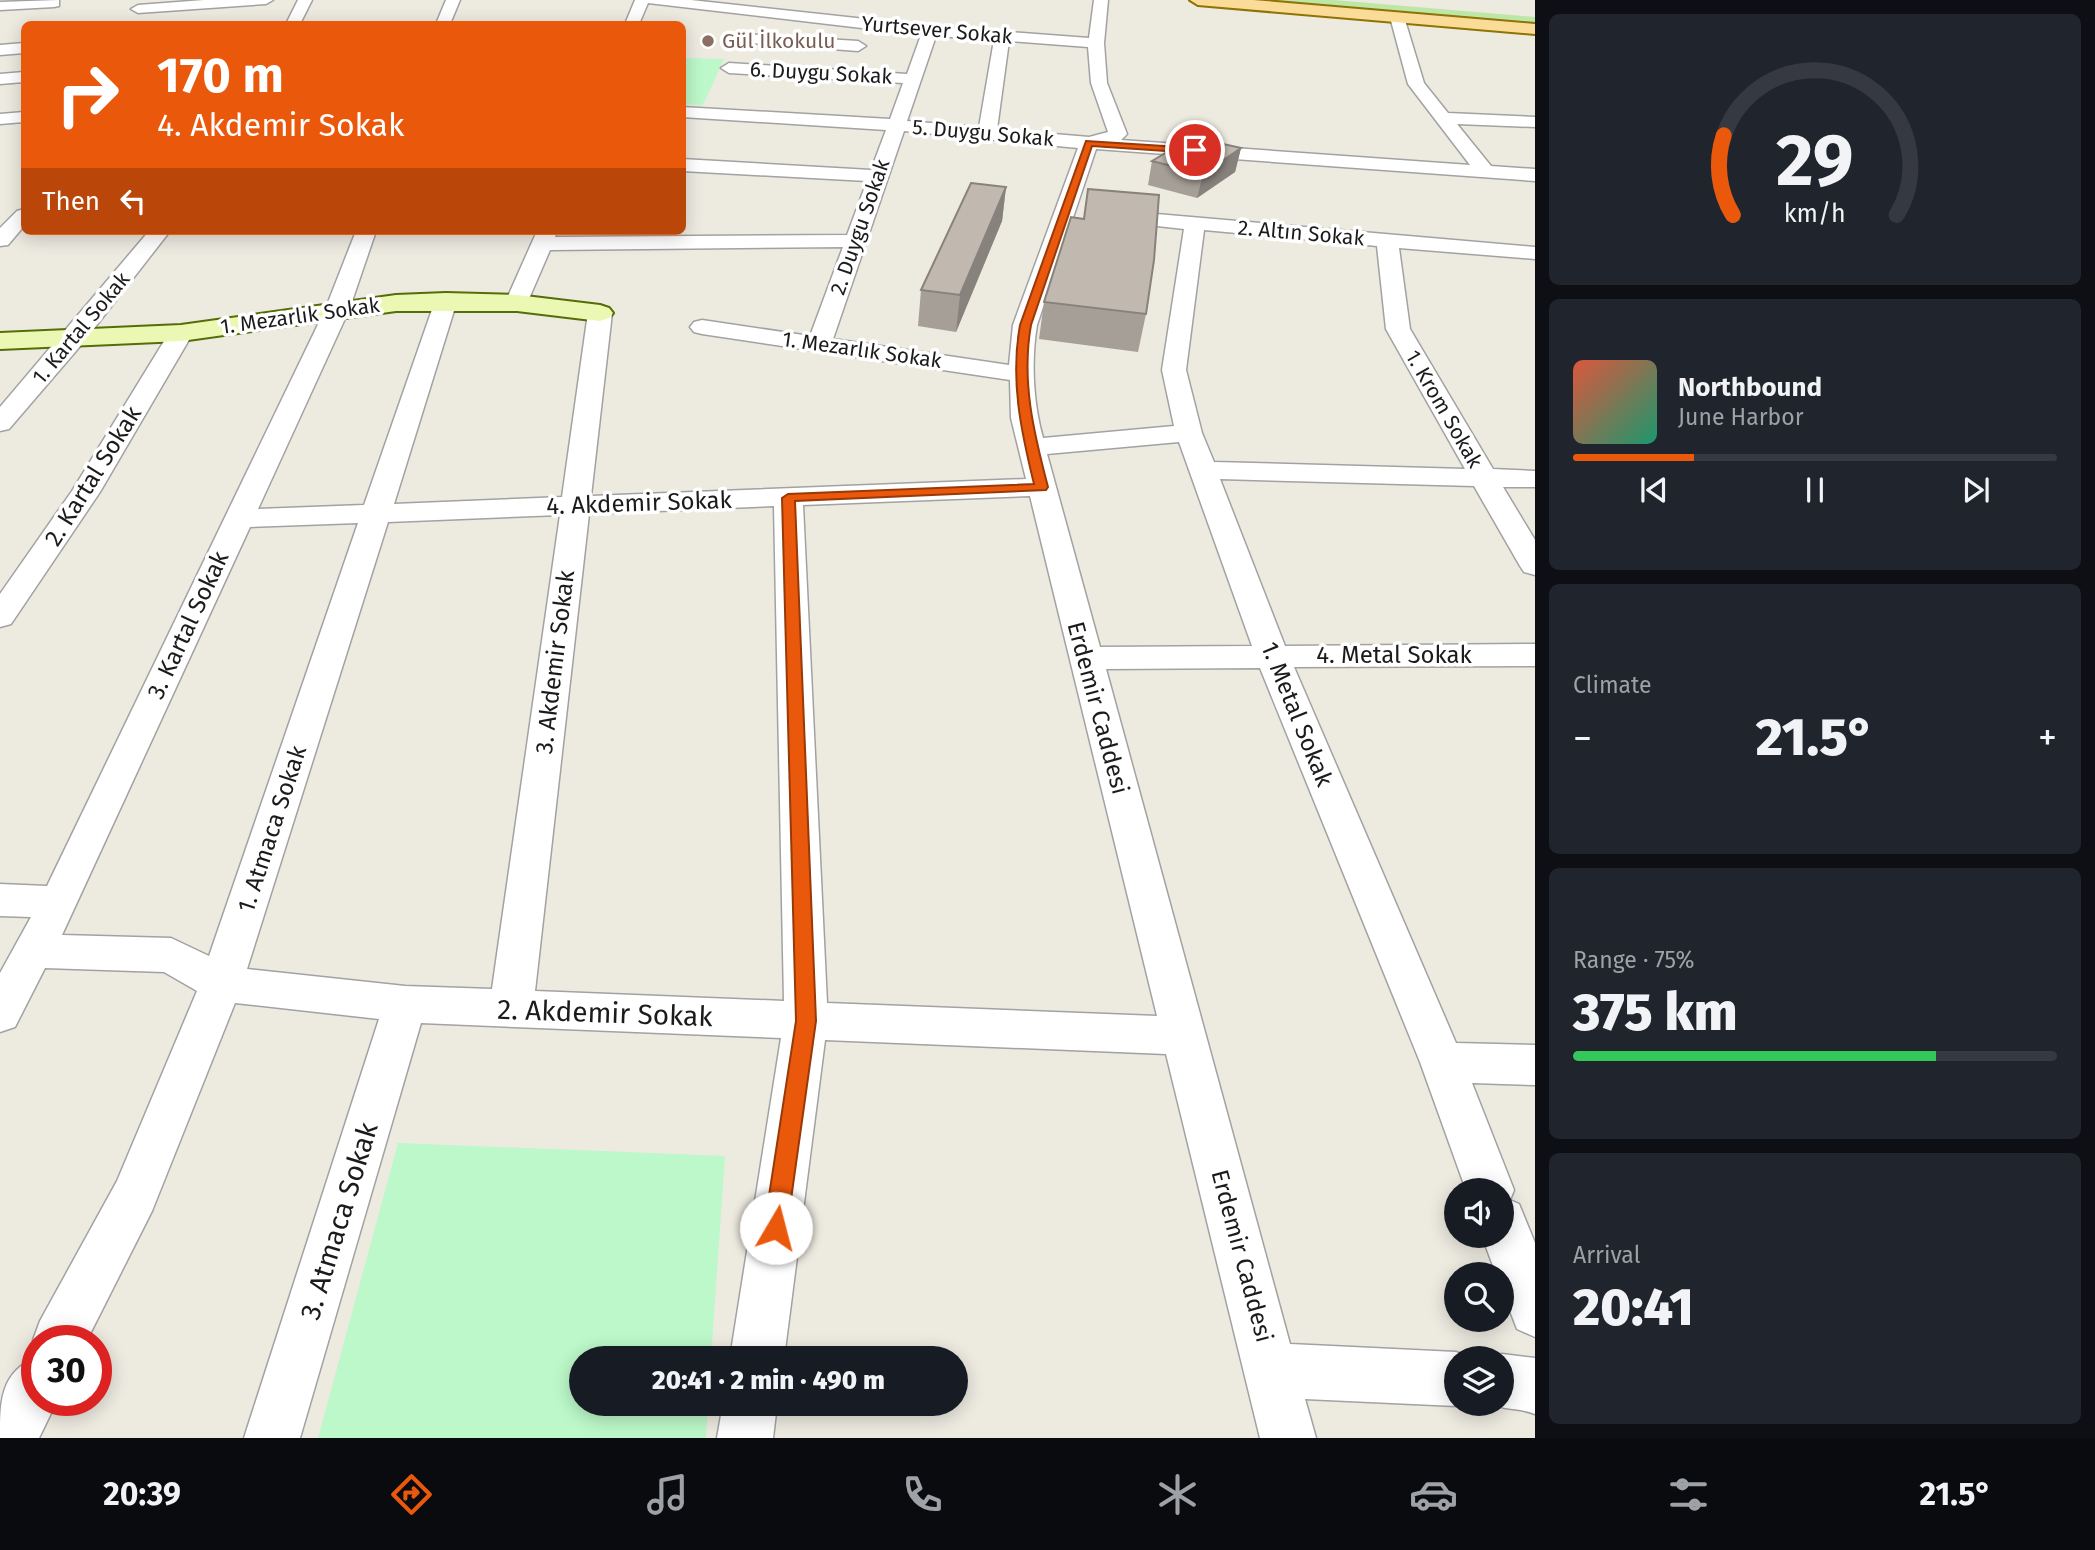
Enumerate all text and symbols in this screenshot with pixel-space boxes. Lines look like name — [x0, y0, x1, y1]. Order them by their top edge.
street label: Yurtsever Sokak — [861, 10, 1014, 50]
place label: Gül İlkokulu — [722, 28, 836, 54]
marker: Gül İlkokulu — [700, 33, 716, 49]
text: 170 m — [157, 46, 284, 105]
icon: right — [42, 49, 133, 140]
street label: 6. Duygu Sokak — [749, 56, 893, 90]
text: 4. Akdemir Sokak — [157, 106, 404, 144]
street label: 5. Duygu Sokak — [911, 114, 1055, 152]
text: 29 — [1776, 118, 1854, 205]
pin — [1165, 120, 1225, 180]
icon: arrive — [1176, 131, 1214, 169]
street label: 2. Duygu Sokak — [825, 155, 895, 298]
icon: left — [114, 182, 152, 220]
text: Then — [42, 186, 100, 217]
text: km/h — [1784, 199, 1846, 229]
street label: 2. Altın Sokak — [1237, 215, 1366, 252]
street label: 1. Kartal Sokak — [27, 267, 136, 389]
street label: 1. Mezarlık Sokak — [219, 292, 381, 340]
street label: 1. Mezarlık Sokak — [781, 326, 943, 374]
street label: 1. Krom Sokak — [1400, 345, 1488, 473]
text: Northbound — [1678, 372, 1822, 403]
street label: 2. Kartal Sokak — [39, 400, 147, 551]
text: June Harbor — [1678, 403, 1804, 431]
icon: previous — [1635, 471, 1673, 509]
icon: pause — [1796, 471, 1834, 509]
icon: next — [1957, 471, 1995, 509]
street label: 4. Akdemir Sokak — [546, 486, 733, 520]
street label: 3. Kartal Sokak — [142, 546, 235, 703]
street label: 3. Akdemir Sokak — [530, 568, 580, 755]
street label: Erdemir Caddesi — [1061, 619, 1135, 797]
street label: 1. Metal Sokak — [1255, 638, 1339, 791]
street label: 4. Metal Sokak — [1316, 641, 1473, 669]
text: Climate — [1573, 671, 1652, 699]
text: 21.5° — [1756, 706, 1874, 769]
text: − — [1573, 715, 1592, 761]
text: + — [2038, 715, 2057, 761]
street label: 1. Atmaca Sokak — [232, 741, 312, 916]
text: Range · 75% — [1573, 946, 1694, 974]
text: 375 km — [1573, 981, 1738, 1044]
street label: 2. Akdemir Sokak — [497, 993, 714, 1033]
street label: 3. Atmaca Sokak — [293, 1118, 385, 1324]
street label: Erdemir Caddesi — [1205, 1167, 1279, 1345]
map controls — [1444, 1178, 1514, 1416]
button: sound — [1444, 1178, 1514, 1248]
position arrow — [739, 1191, 813, 1265]
text: Arrival — [1573, 1241, 1640, 1269]
button: search — [1444, 1262, 1514, 1332]
text: 20:41 — [1573, 1276, 1694, 1339]
speed limit sign: 30 — [21, 1325, 112, 1416]
button: layers — [1444, 1346, 1514, 1416]
text: 20:41 · 2 min · 490 m — [652, 1365, 885, 1396]
icon: directions — [387, 1470, 436, 1519]
icon: music — [643, 1470, 692, 1519]
icon: phone — [898, 1470, 947, 1519]
icon: climate — [1153, 1470, 1202, 1519]
icon: car — [1409, 1470, 1458, 1519]
icon: filters — [1664, 1470, 1713, 1519]
text: 20:39 — [103, 1475, 181, 1513]
text: 21.5° — [1920, 1475, 1992, 1513]

